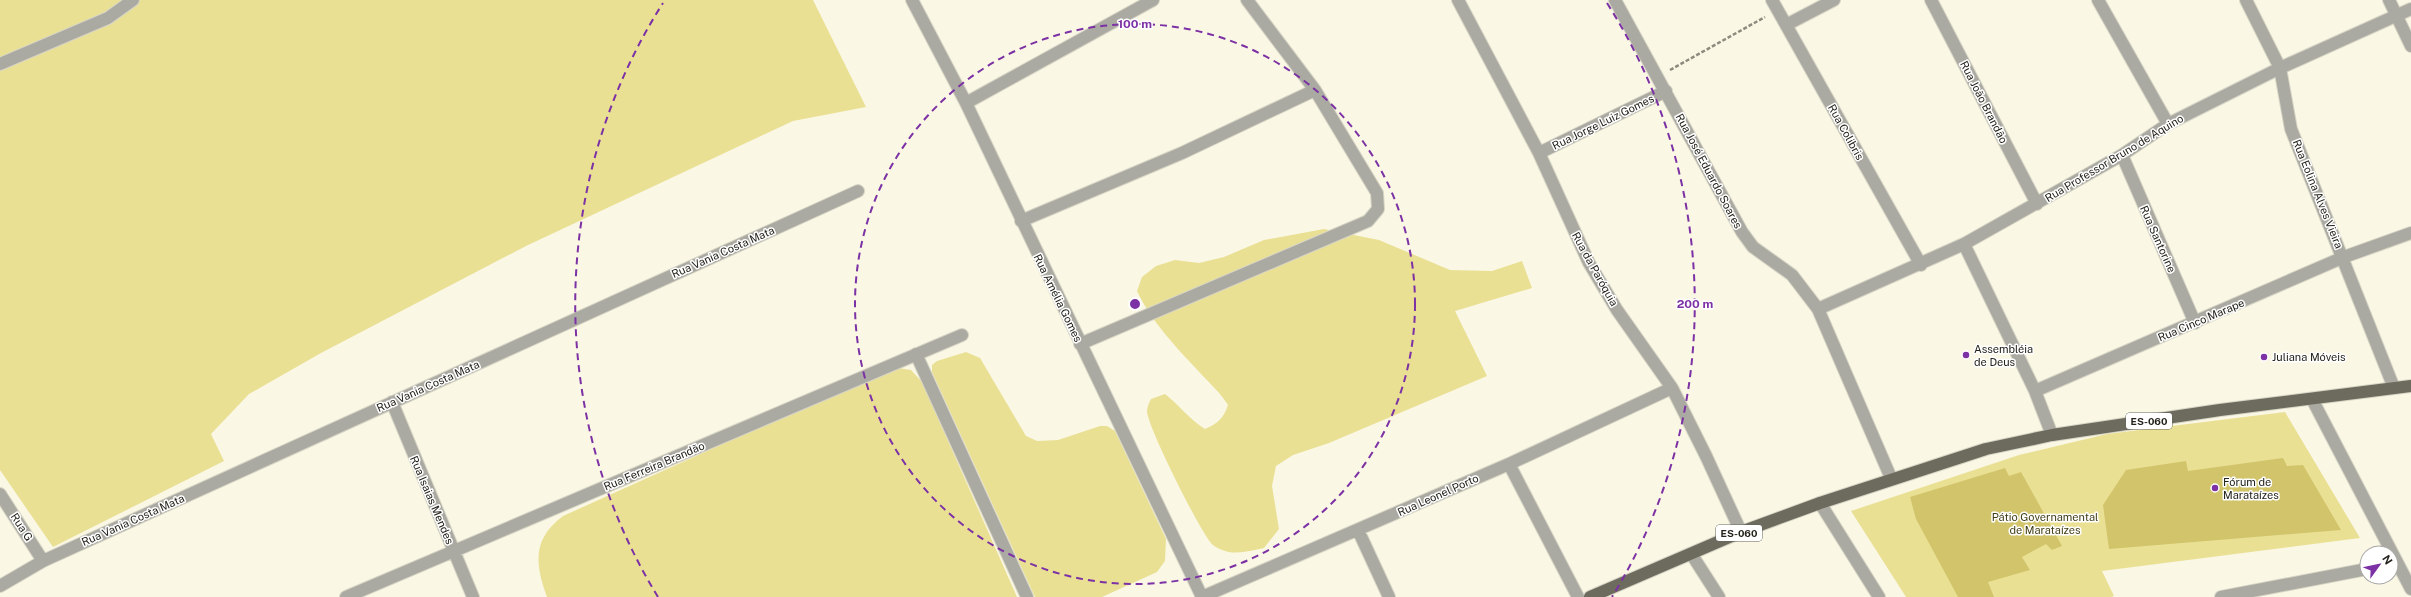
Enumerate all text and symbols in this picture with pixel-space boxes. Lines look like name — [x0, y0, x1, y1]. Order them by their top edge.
text: 100 m — [1118, 17, 1152, 31]
street label: Rua João Brandão — [1958, 59, 2010, 145]
street label: Rua Jorge Luiz Gomes — [1550, 92, 1656, 152]
street label: Rua Colibris — [1826, 102, 1866, 162]
street label: Rua José Eduardo Soares — [1674, 112, 1745, 231]
street label: Rua Professor Bruno de Aquino — [2043, 112, 2185, 204]
street label: Rua Eolina Alves Vieira — [2291, 138, 2345, 250]
street label: Rua Santorine — [2138, 204, 2178, 274]
street label: Rua Vania Costa Mata — [670, 224, 776, 280]
street label: Rua da Paróquia — [1570, 230, 1620, 308]
street label: Rua Amélia Gomes — [1031, 252, 1085, 344]
street label: Rua Cinco Marape — [2156, 296, 2246, 344]
centre of rings — [1128, 297, 1142, 311]
text: 200 m — [1677, 297, 1713, 311]
place label: Assembléia de Deus — [1974, 343, 2033, 368]
marker: Assembléia de Deus — [1961, 350, 1971, 360]
place label: Juliana Móveis — [2272, 351, 2346, 363]
marker: Juliana Móveis — [2259, 352, 2269, 362]
street label: Rua Vania Costa Mata — [375, 358, 481, 414]
road number: ES-060 — [2126, 413, 2172, 429]
street label: Rua Ferreira Brandão — [602, 439, 706, 493]
street label: Rua Isaias Mendes — [408, 454, 456, 546]
street label: Rua Leonel Porto — [1396, 472, 1480, 518]
place label: Fórum de Marataízes — [2223, 476, 2279, 501]
marker: Fórum de Marataízes — [2210, 483, 2220, 493]
street label: Rua Vania Costa Mata — [80, 492, 186, 548]
street label: Rua G — [9, 511, 35, 543]
park label: Pátio Governamental de Marataízes — [1992, 511, 2098, 536]
road number: ES-060 — [1716, 525, 1762, 541]
north arrow — [2359, 545, 2399, 585]
text: N — [2380, 553, 2395, 566]

